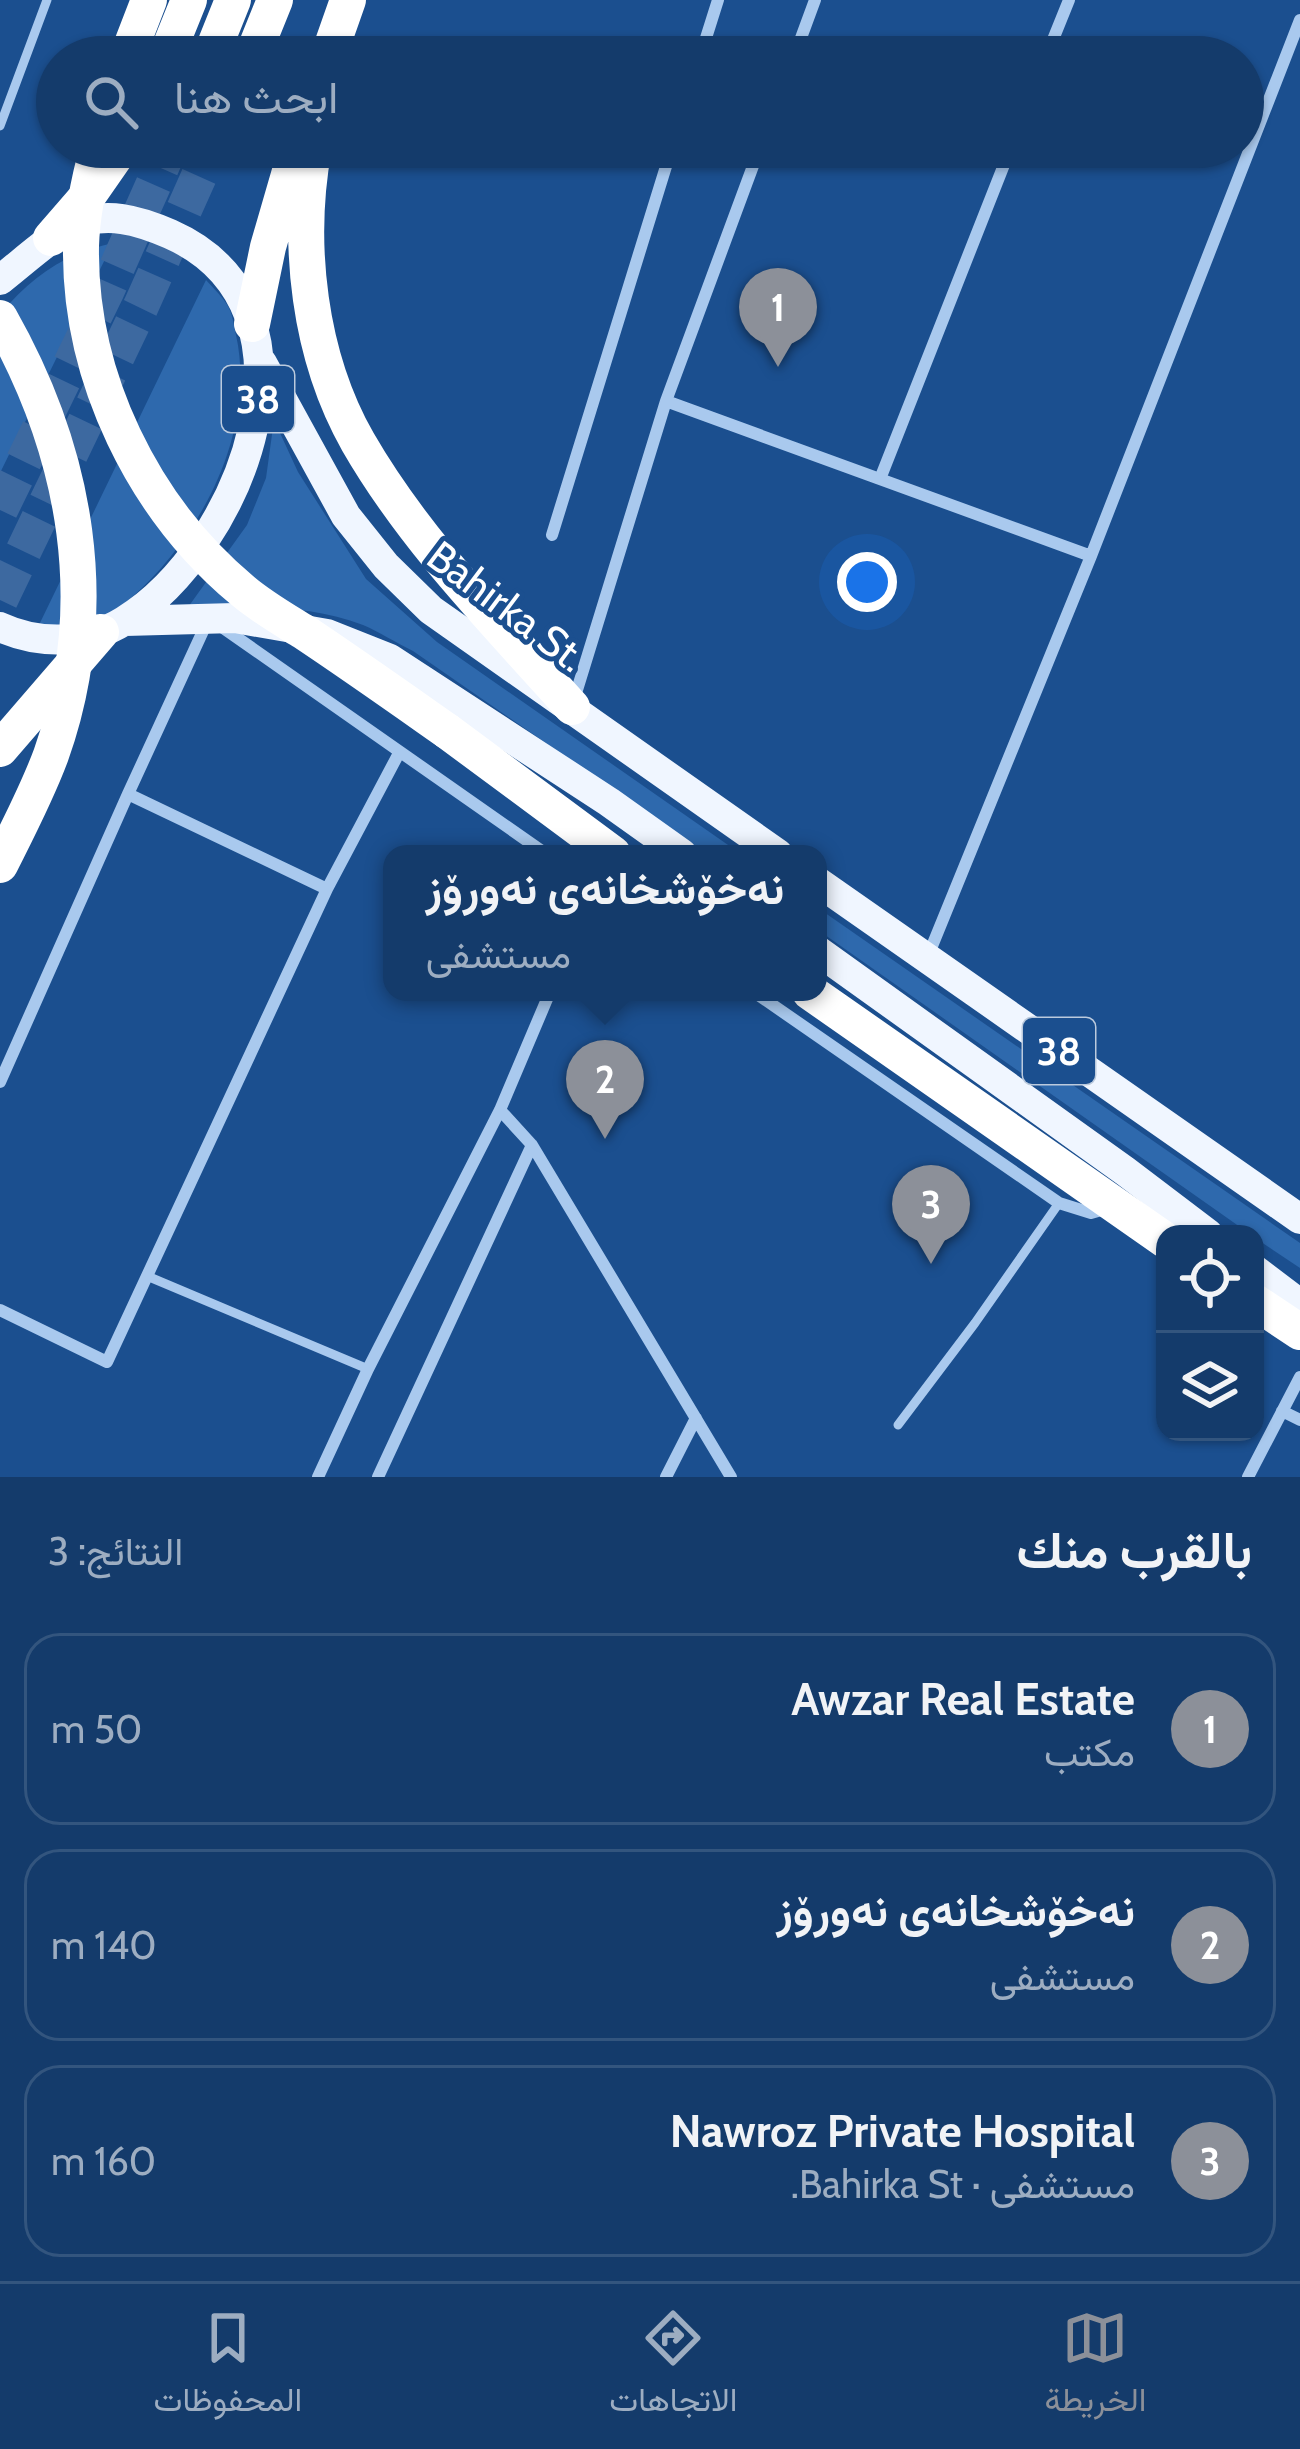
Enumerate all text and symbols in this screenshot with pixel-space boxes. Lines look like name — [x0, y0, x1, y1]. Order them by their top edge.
search box — [36, 36, 1264, 168]
icon: search — [78, 69, 144, 135]
text: ابحث هنا — [174, 70, 339, 124]
pin: 1 — [739, 268, 817, 367]
road number: 38 — [222, 366, 294, 432]
street label: Bahirka St. — [417, 530, 597, 682]
your location — [837, 552, 897, 612]
popup — [383, 845, 827, 1001]
text: نەخۆشخانەی نەورۆز — [426, 861, 784, 915]
text: مستشفى — [426, 930, 571, 978]
road number: 38 — [1023, 1018, 1095, 1084]
pin: 2 — [566, 1040, 644, 1139]
pin: 3 — [892, 1165, 970, 1264]
map controls — [1156, 1225, 1264, 1441]
button: locate — [1156, 1225, 1264, 1333]
button: layers — [1156, 1333, 1264, 1441]
text: بالقرب منك — [1017, 1519, 1252, 1581]
text: النتائج: 3 — [48, 1527, 183, 1575]
text: Awzar Real Estate — [791, 1672, 1135, 1726]
text: 50 m — [51, 1705, 142, 1753]
text: 1 — [1203, 1705, 1217, 1753]
text: مكتب — [1044, 1728, 1135, 1776]
text: نەخۆشخانەی نەورۆز — [776, 1883, 1135, 1937]
text: 140 m — [51, 1921, 156, 1969]
text: 2 — [1200, 1921, 1220, 1969]
text: مستشفى — [990, 1952, 1135, 2000]
text: Nawroz Private Hospital — [670, 2104, 1135, 2158]
text: 160 m — [51, 2137, 156, 2185]
text: 3 — [1199, 2137, 1221, 2185]
text: مستشفى · Bahirka St. — [791, 2160, 1135, 2208]
tab: المحفوظات — [154, 2305, 302, 2429]
tab: الاتجاهات — [609, 2305, 737, 2429]
tab: الخريطة — [1044, 2305, 1146, 2429]

